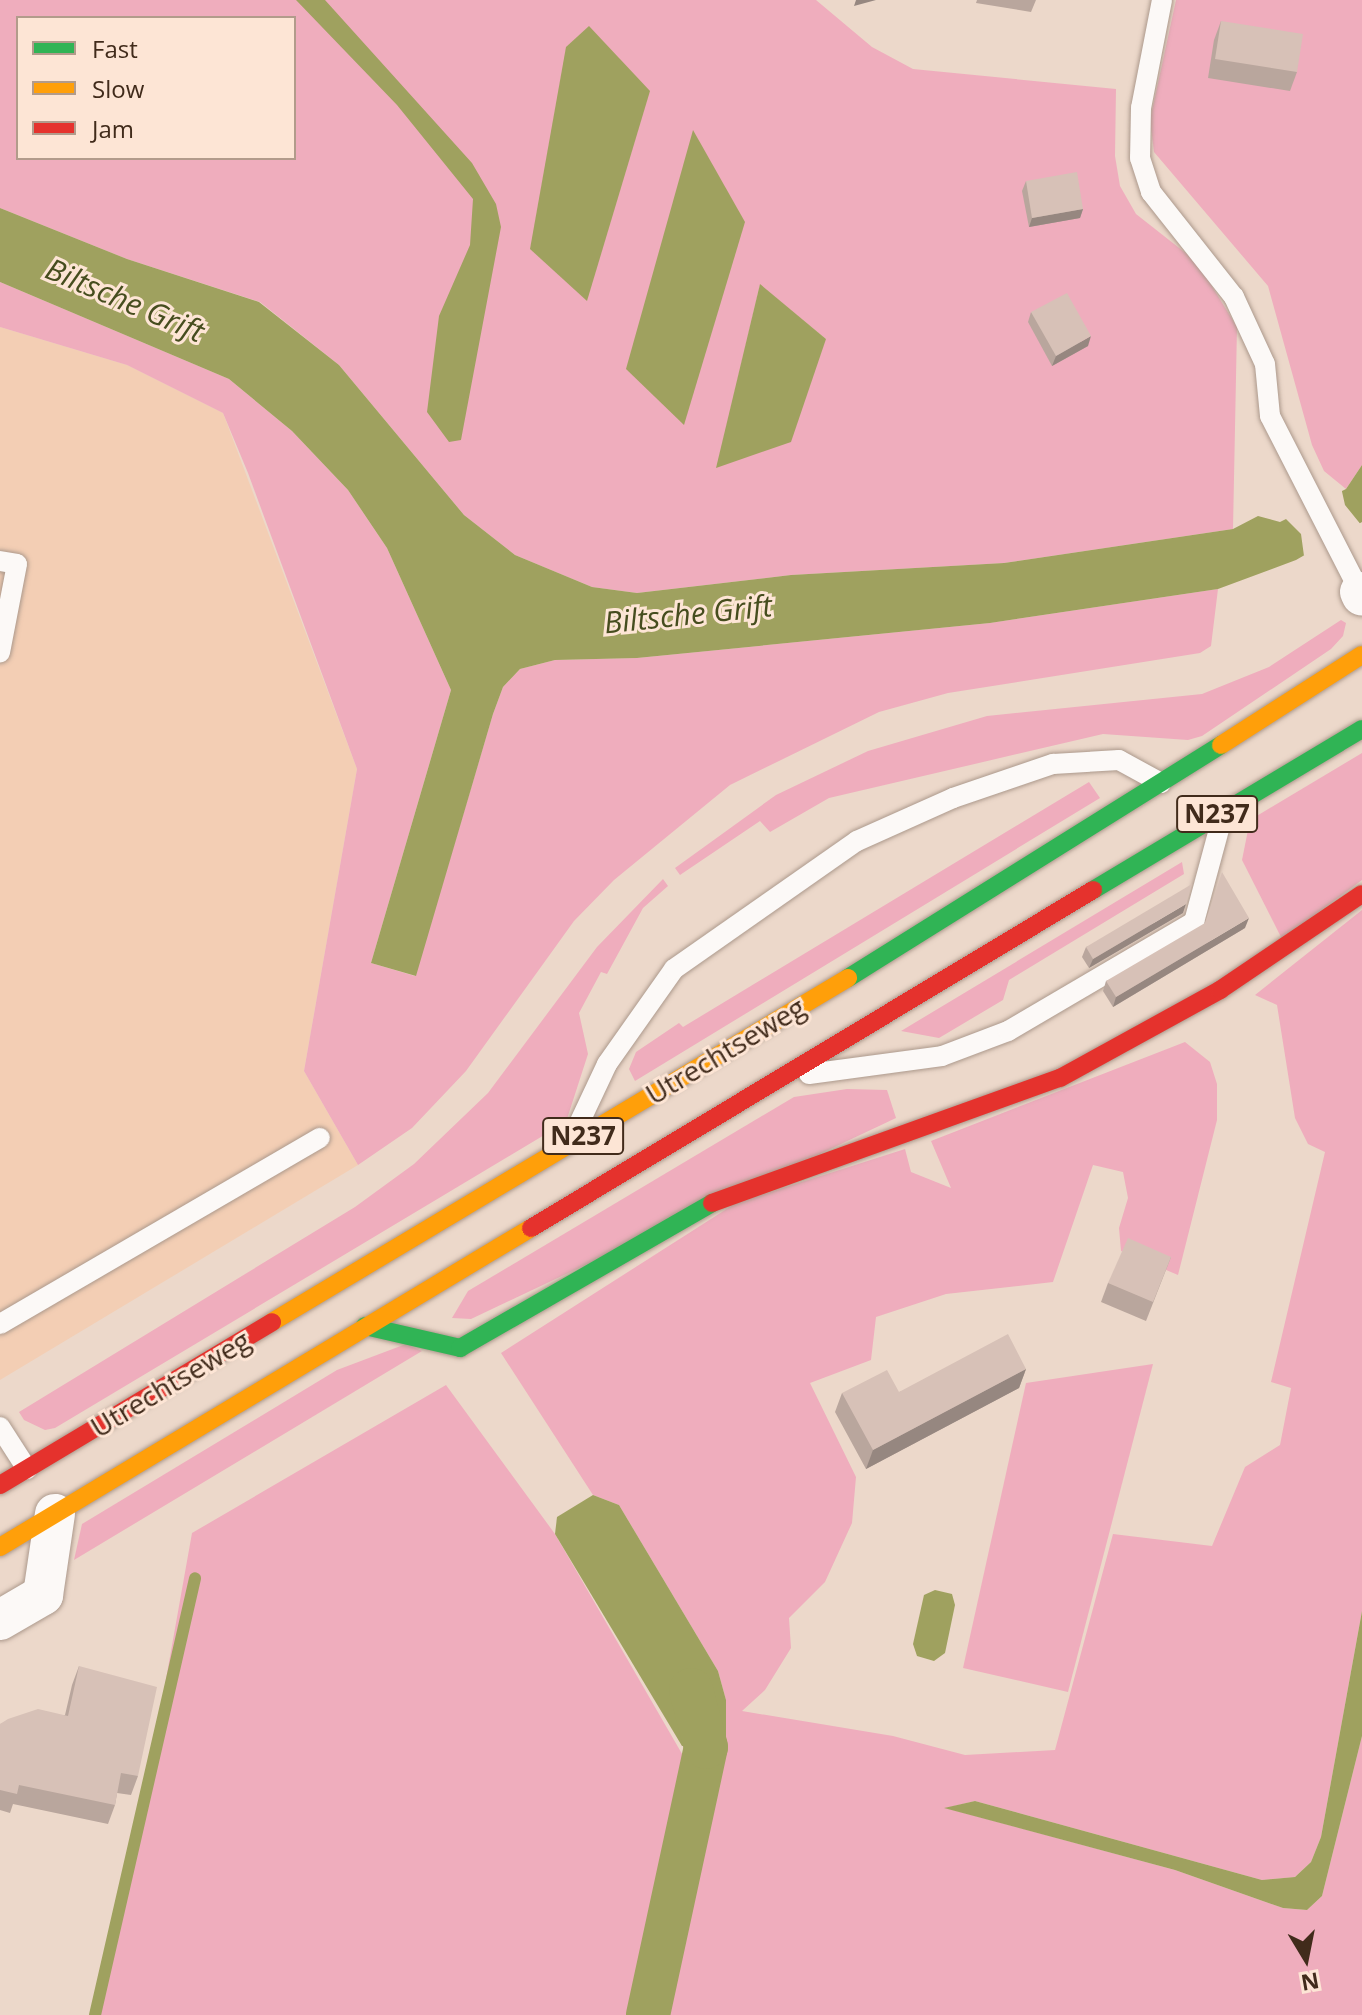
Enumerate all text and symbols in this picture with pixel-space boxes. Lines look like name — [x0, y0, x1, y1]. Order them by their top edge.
legend — [16, 16, 296, 160]
text: Fast — [92, 32, 138, 65]
text: Slow — [92, 72, 144, 105]
text: Jam — [92, 112, 134, 145]
water label: Biltsche Grift — [40, 250, 210, 350]
water label: Biltsche Grift — [602, 587, 774, 641]
road number: N237 — [1175, 792, 1259, 836]
street label: Utrechtseweg — [639, 989, 811, 1111]
road number: N237 — [541, 1114, 625, 1158]
street label: Utrechtseweg — [84, 1322, 256, 1444]
north arrow — [1266, 1919, 1346, 1999]
text: N — [1299, 1966, 1322, 1999]

